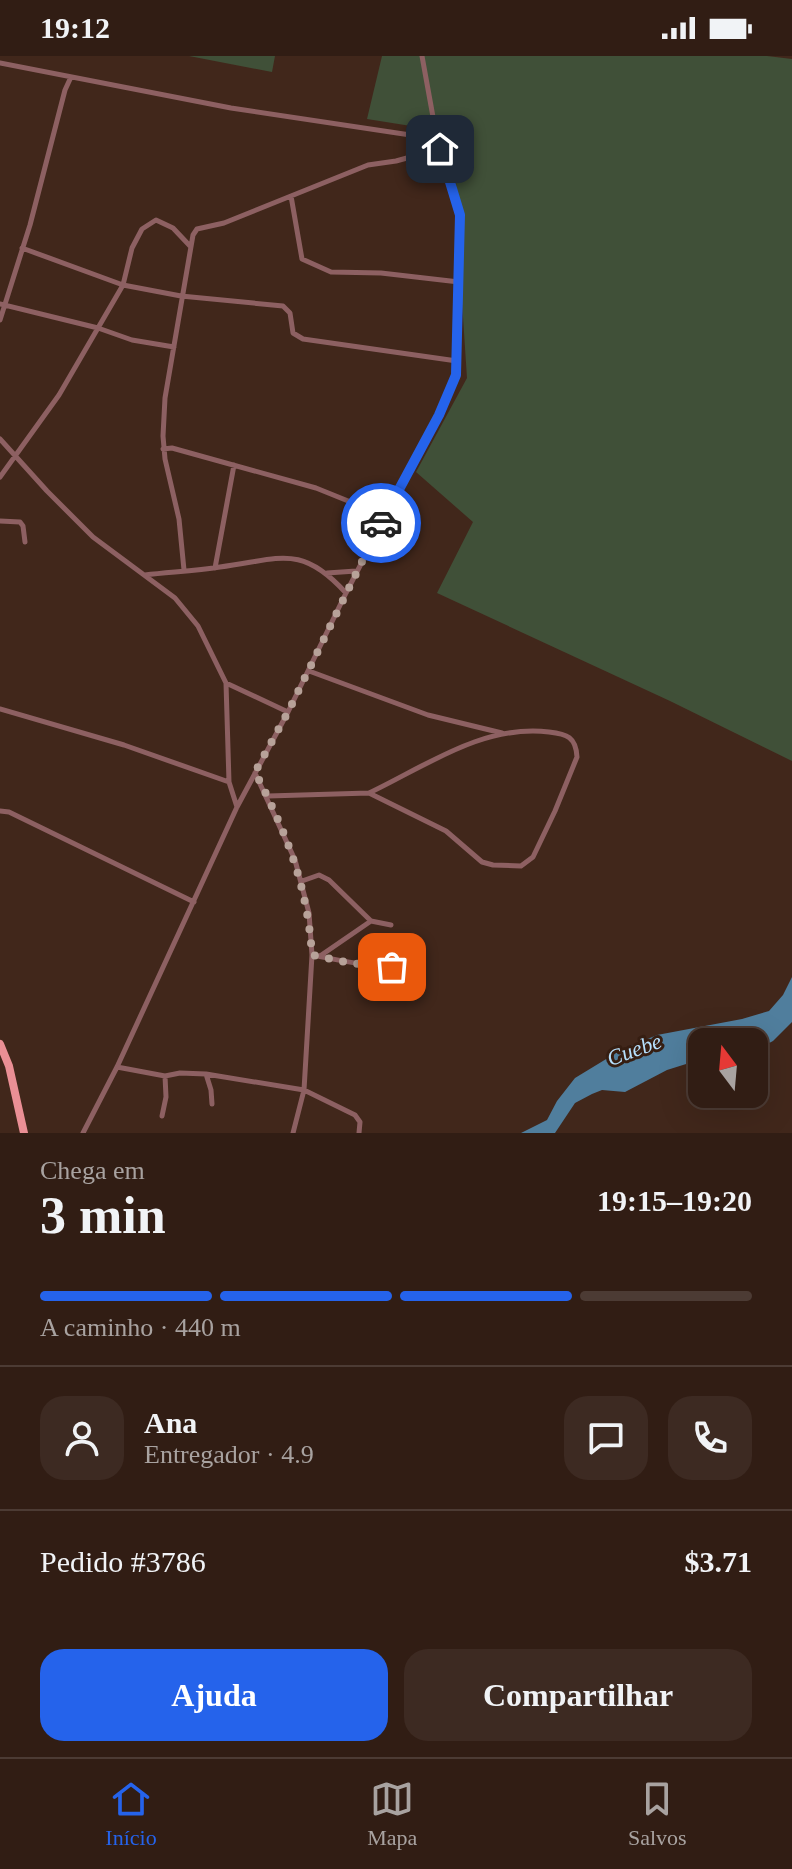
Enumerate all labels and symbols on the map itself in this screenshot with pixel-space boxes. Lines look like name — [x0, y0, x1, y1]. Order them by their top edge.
pin — [406, 115, 474, 183]
courier — [341, 483, 421, 563]
pin — [358, 933, 426, 1001]
water label: Cuebe — [603, 1028, 665, 1071]
north arrow — [688, 1028, 768, 1108]

